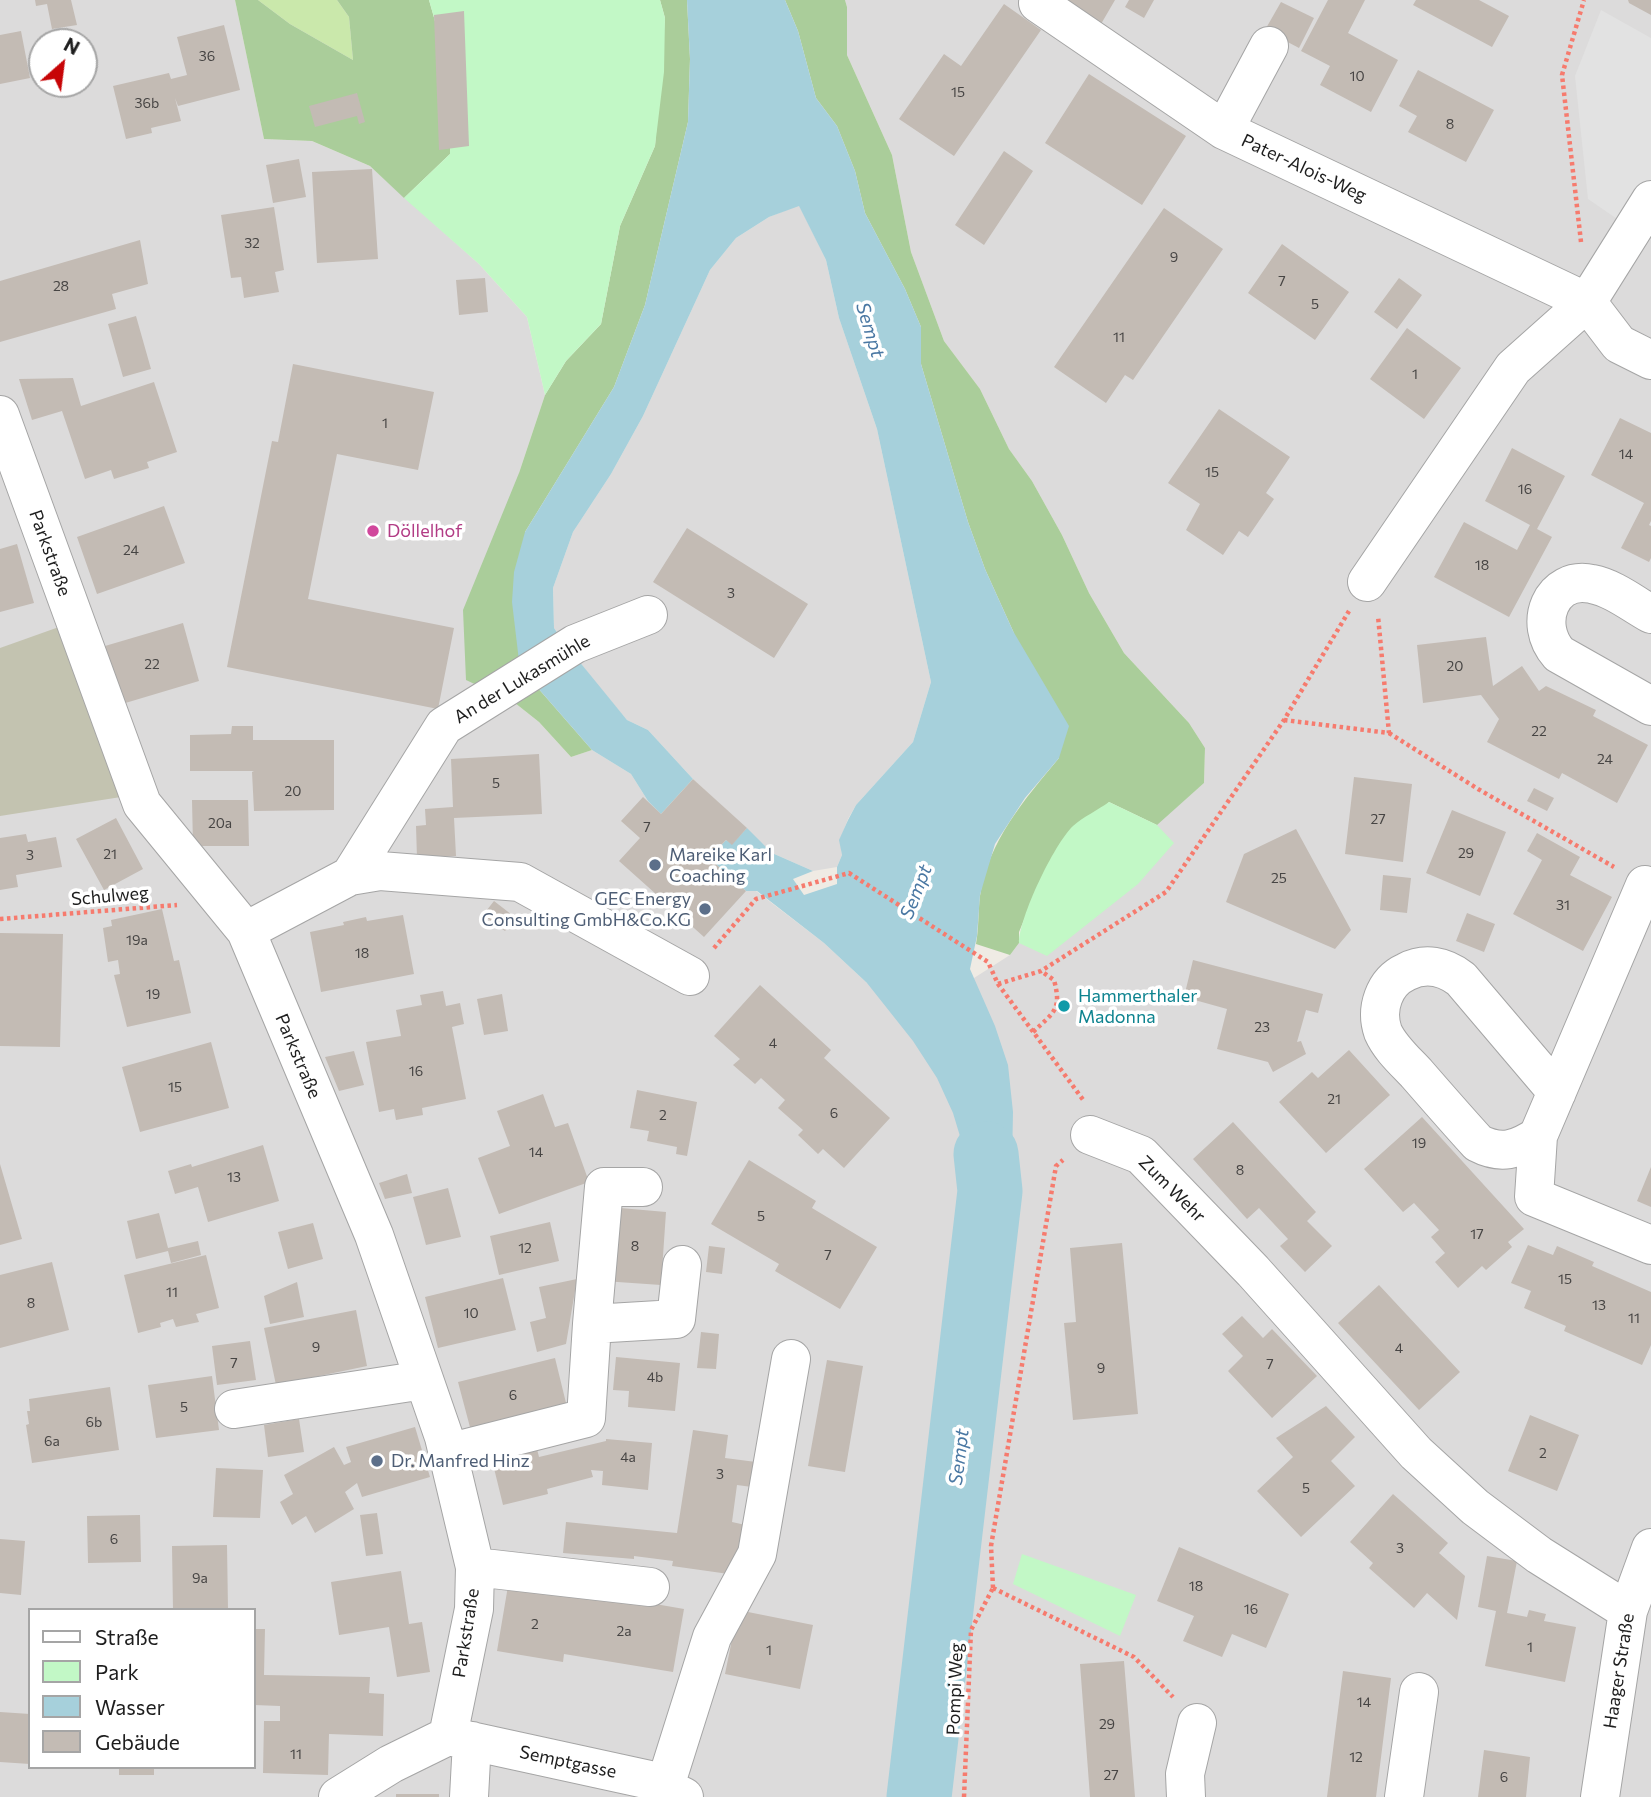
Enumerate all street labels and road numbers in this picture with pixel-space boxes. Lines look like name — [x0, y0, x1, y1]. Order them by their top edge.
street label: Pater-Alois-Weg — [1238, 130, 1370, 206]
street label: Parkstraße — [24, 507, 76, 599]
street label: An der Lukasmühle — [450, 630, 594, 728]
street label: Schulweg — [70, 882, 150, 910]
street label: Parkstraße — [270, 1010, 326, 1102]
street label: Zum Wehr — [1134, 1151, 1210, 1227]
street label: Parkstraße — [448, 1587, 484, 1679]
street label: Haager Straße — [1599, 1612, 1639, 1730]
street label: Pompi Weg — [943, 1642, 967, 1736]
street label: Semptgasse — [518, 1741, 618, 1783]

